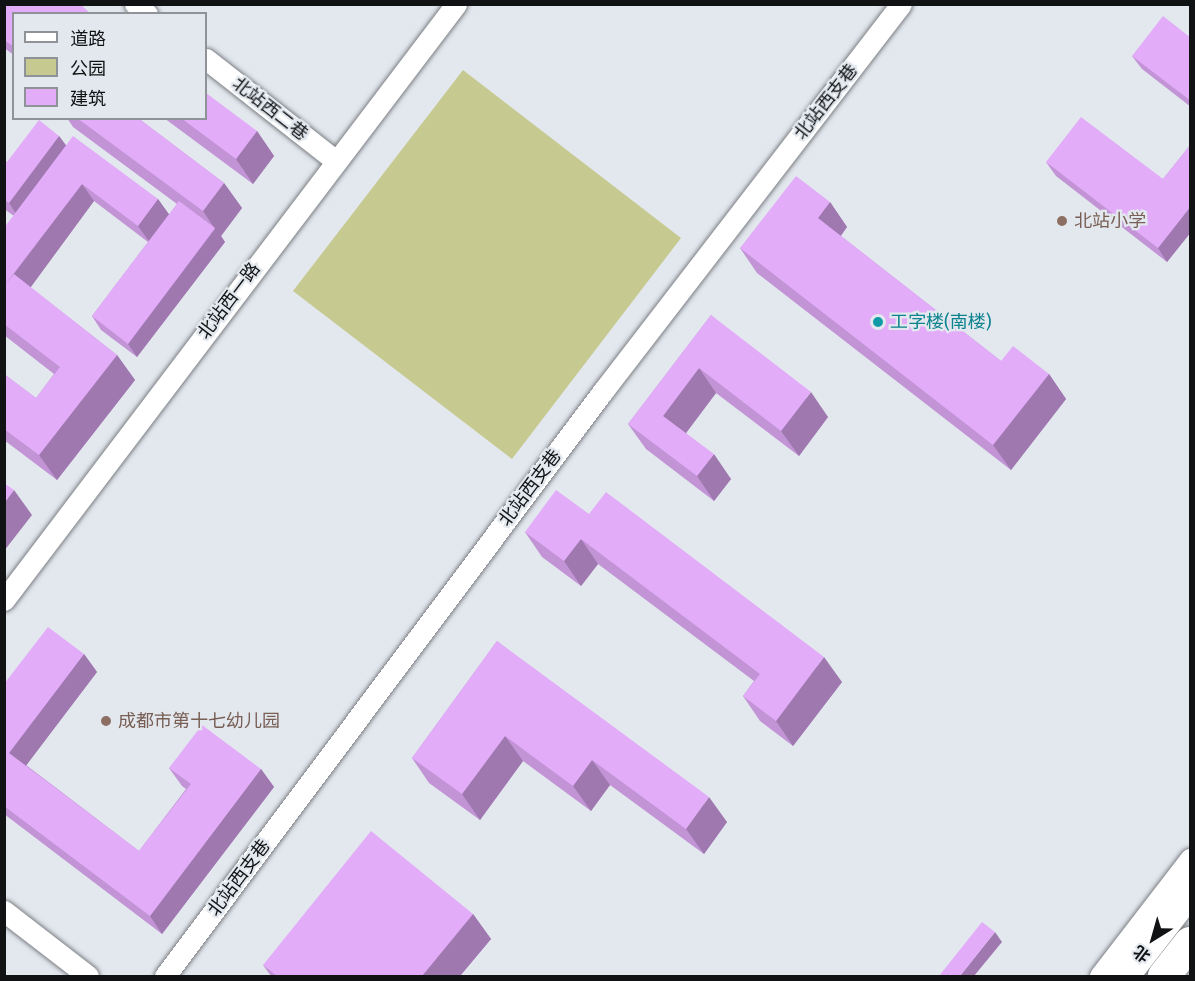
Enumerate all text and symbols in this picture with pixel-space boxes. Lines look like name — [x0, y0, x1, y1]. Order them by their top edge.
legend — [12, 12, 207, 120]
text: 道路 — [70, 28, 106, 50]
text: 公园 — [70, 58, 106, 80]
street label: 北站西支巷 — [790, 60, 862, 144]
street label: 北站西二巷 — [228, 73, 312, 145]
text: 建筑 — [70, 88, 106, 110]
place label: 北站小学 — [1074, 210, 1146, 232]
marker: 北站小学 — [1055, 214, 1069, 228]
street label: 北站西一路 — [193, 259, 265, 343]
place label: 工字楼(南楼) — [890, 311, 992, 333]
marker: 工字楼(南楼) — [871, 315, 885, 329]
street label: 北站西支巷 — [494, 446, 566, 530]
place label: 成都市第十七幼儿园 — [118, 710, 280, 732]
marker: 成都市第十七幼儿园 — [99, 714, 113, 728]
street label: 北站西支巷 — [203, 836, 275, 920]
north arrow — [1123, 909, 1183, 969]
text: 北 — [1130, 941, 1154, 966]

